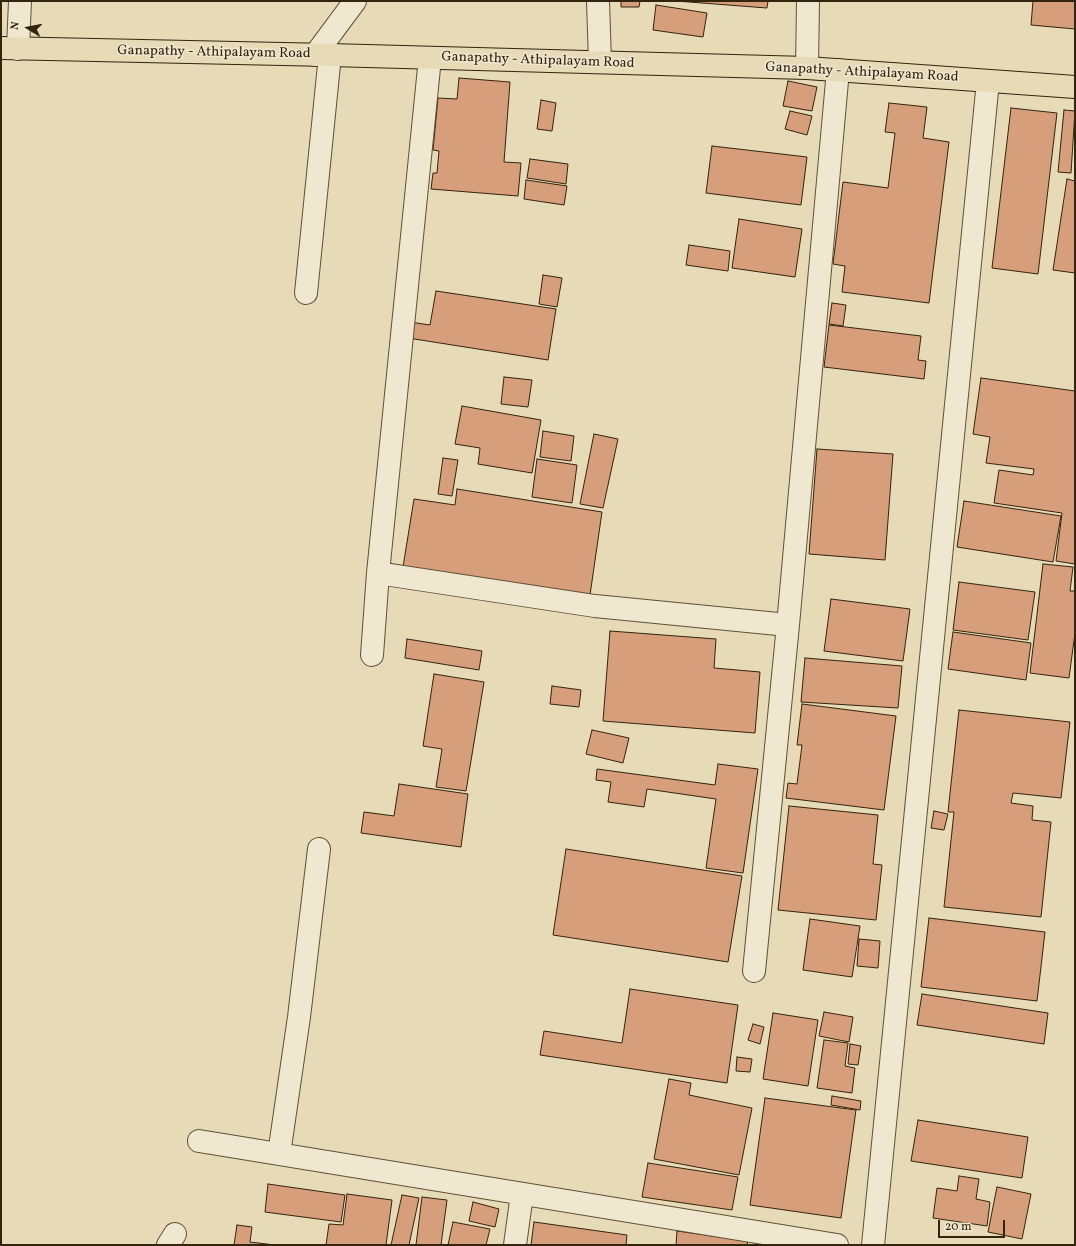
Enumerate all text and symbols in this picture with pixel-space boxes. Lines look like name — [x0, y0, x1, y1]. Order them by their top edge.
north arrow — [8, 8, 48, 48]
text: N — [8, 21, 24, 31]
street label: Ganapathy - Athipalayam Road — [117, 43, 311, 63]
street label: Ganapathy - Athipalayam Road — [441, 49, 635, 73]
street label: Ganapathy - Athipalayam Road — [765, 60, 959, 86]
scale bar — [940, 1212, 1007, 1238]
text: 20 m — [945, 1219, 972, 1235]

